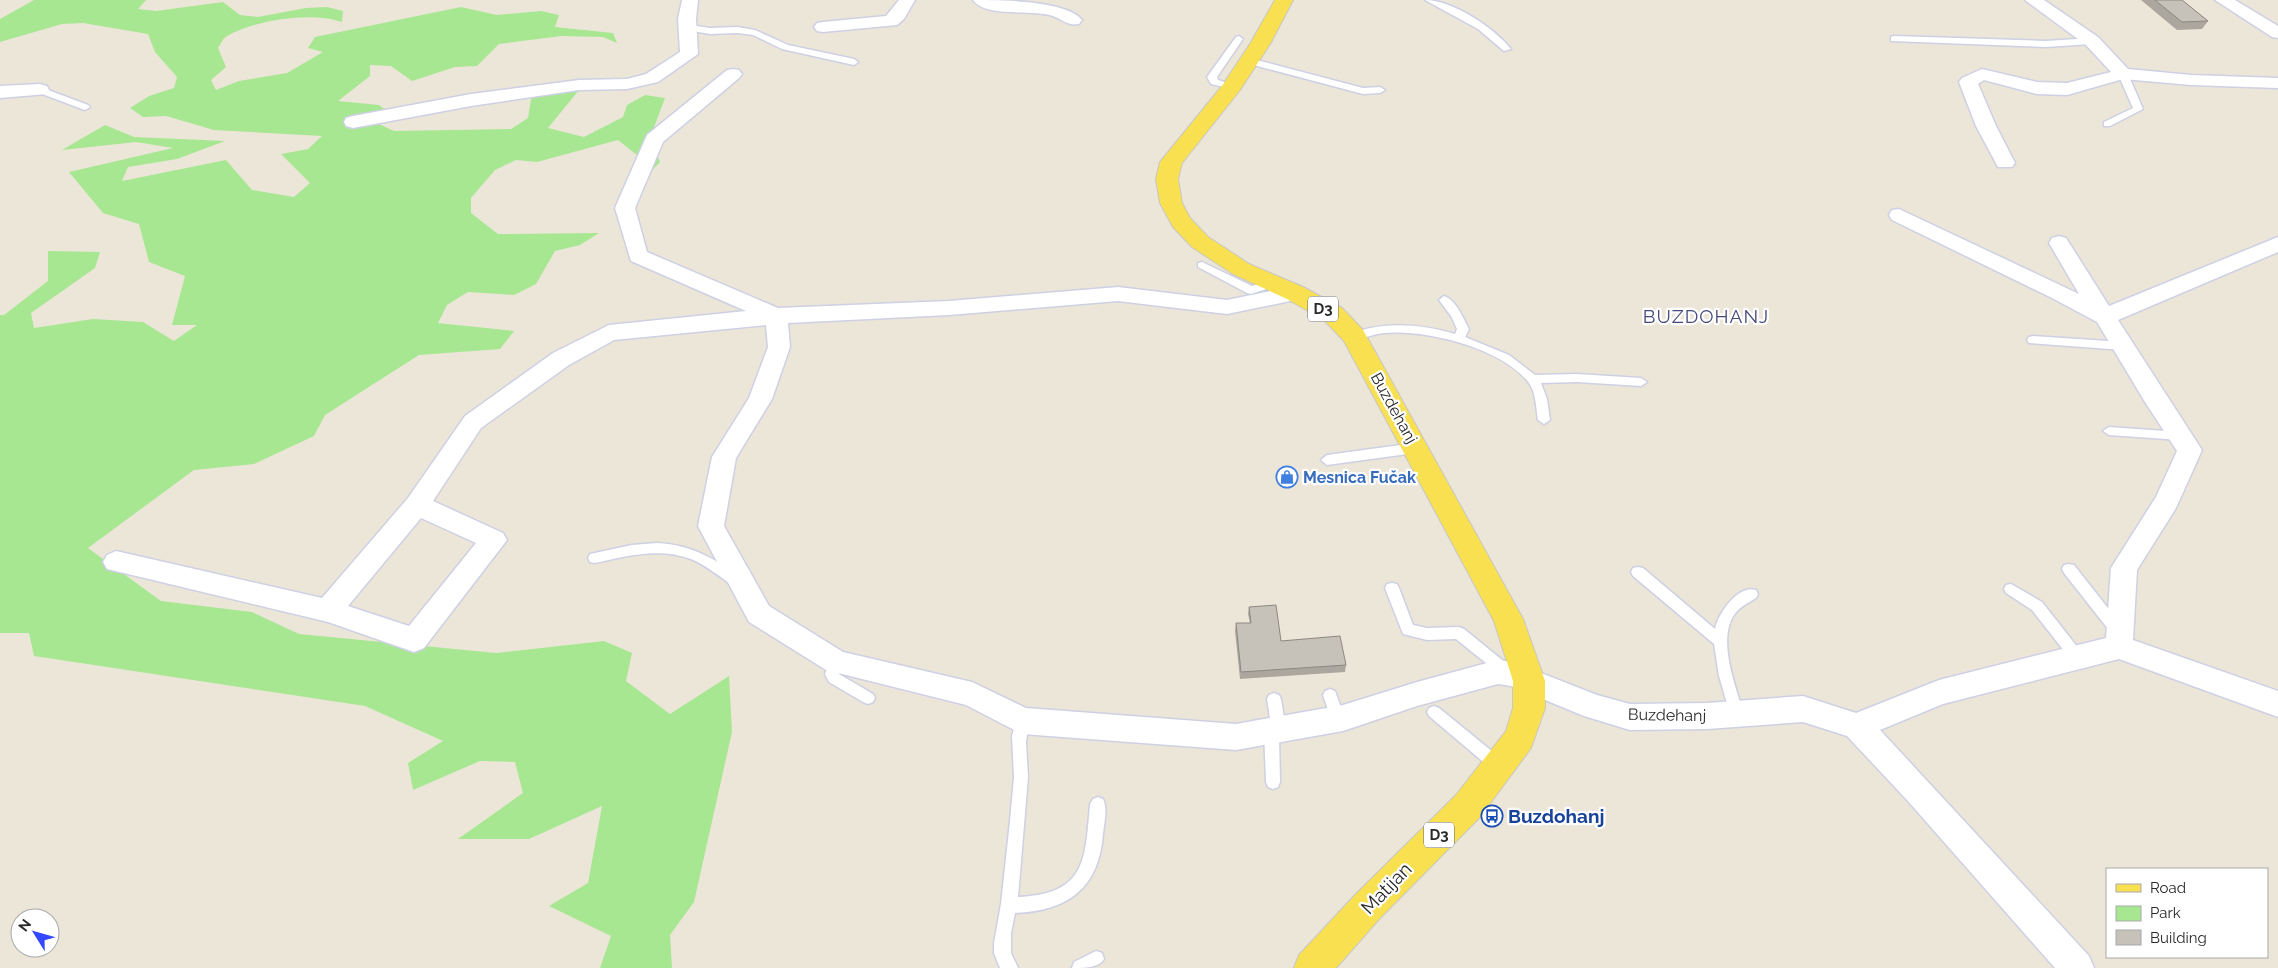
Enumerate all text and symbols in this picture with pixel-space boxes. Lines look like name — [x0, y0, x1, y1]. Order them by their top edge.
road number: D3 — [1308, 296, 1338, 322]
district label: BUZDOHANJ — [1643, 305, 1769, 327]
street label: Buzdehanj — [1367, 369, 1421, 447]
shop icon: Mesnica Fučak — [1275, 465, 1299, 489]
place label: Mesnica Fučak — [1303, 468, 1416, 487]
street label: Buzdehanj — [1628, 705, 1706, 725]
bus stop icon: Buzdohanj — [1480, 804, 1504, 828]
place label: Buzdohanj — [1508, 805, 1604, 827]
road number: D3 — [1424, 822, 1454, 848]
street label: Matijan — [1356, 858, 1416, 918]
legend — [2106, 868, 2268, 958]
text: Road — [2150, 879, 2186, 897]
text: Park — [2150, 904, 2181, 922]
north arrow — [10, 908, 60, 958]
text: N — [15, 916, 34, 934]
text: Building — [2150, 929, 2207, 947]

